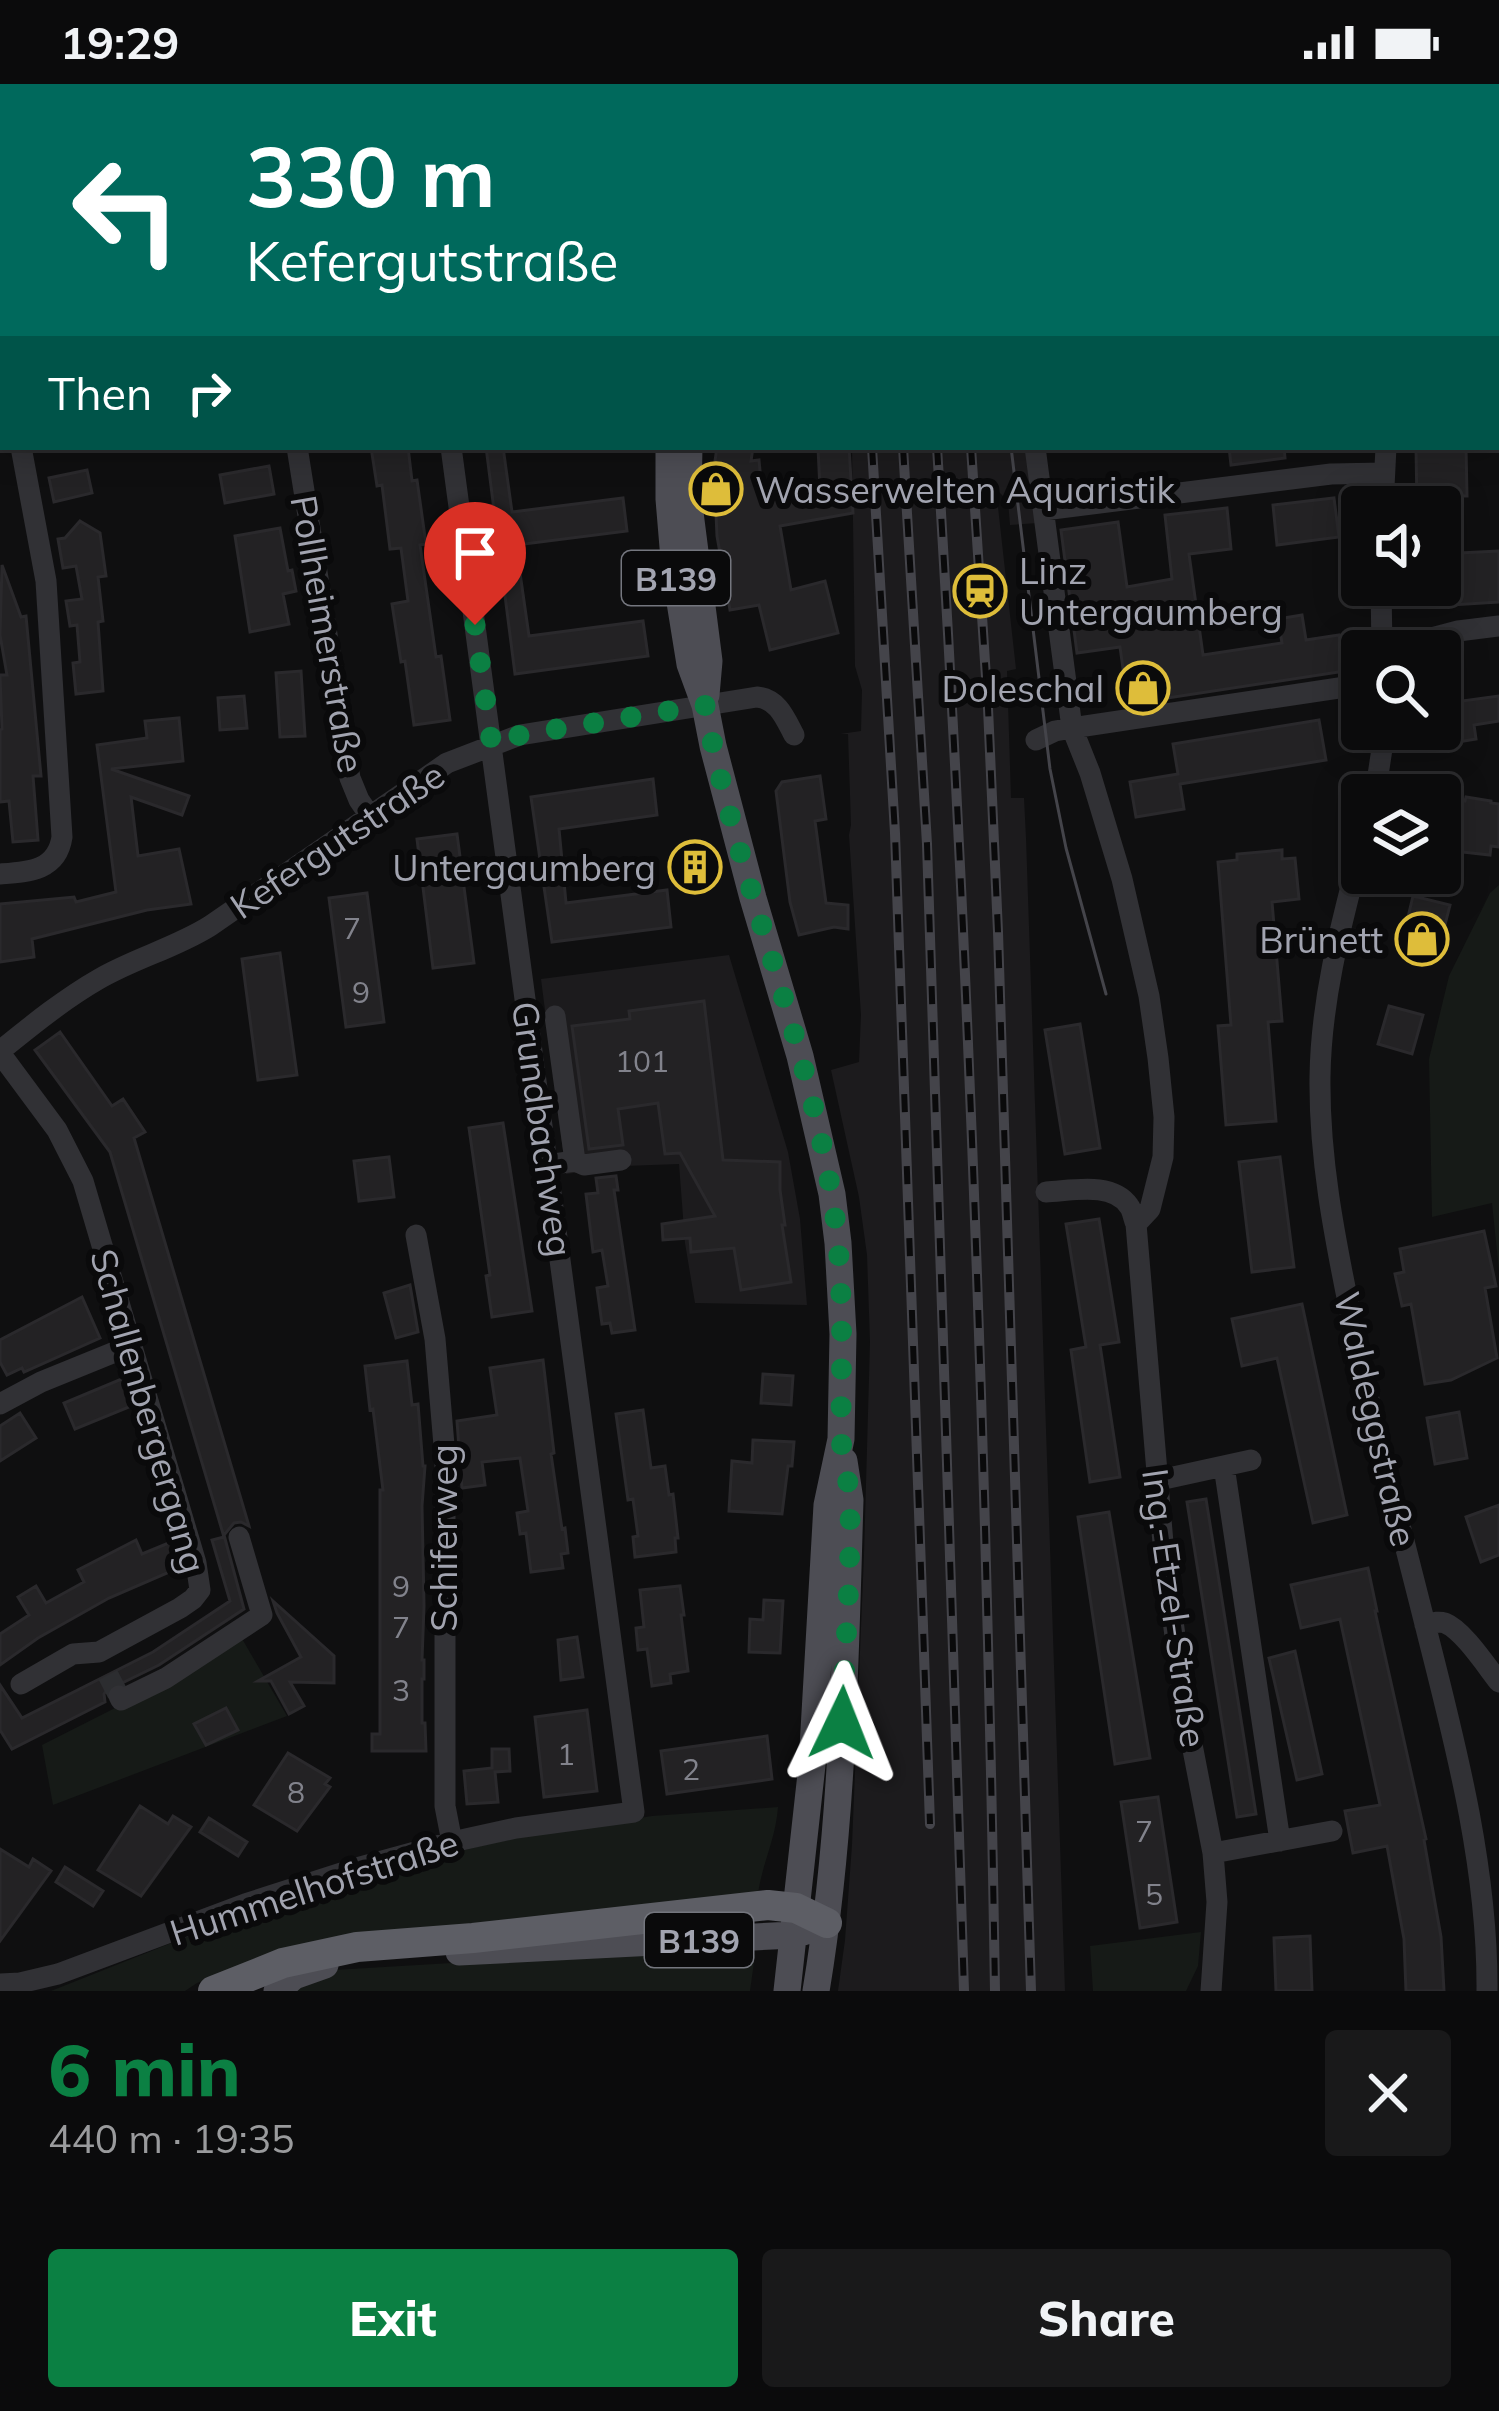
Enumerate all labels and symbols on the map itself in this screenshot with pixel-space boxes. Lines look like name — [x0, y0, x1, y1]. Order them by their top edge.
shop icon: Wasserwelten Aquaristik — [688, 461, 744, 517]
place label: Wasserwelten Aquaristik — [755, 467, 1175, 512]
street label: Pollheimerstraße — [281, 492, 375, 776]
pin — [424, 502, 526, 625]
place label: Linz Untergaumberg — [1019, 548, 1283, 634]
road number: B139 — [622, 551, 730, 605]
station icon: Linz Untergaumberg — [952, 563, 1008, 619]
shop icon: Doleschal — [1115, 660, 1171, 716]
place label: Doleschal — [941, 666, 1104, 711]
street label: Kefergutstraße — [221, 752, 453, 928]
building icon: Untergaumberg — [667, 839, 723, 895]
place label: Untergaumberg — [392, 845, 656, 890]
house number: 7 — [343, 909, 361, 947]
shop icon: Brünett — [1394, 911, 1450, 967]
place label: Brünett — [1259, 917, 1383, 962]
house number: 9 — [352, 973, 370, 1011]
street label: Grundbachweg — [503, 999, 583, 1259]
house number: 101 — [615, 1042, 669, 1080]
street label: Schallenbergergang — [81, 1244, 217, 1578]
street label: Waldeggstraße — [1325, 1287, 1427, 1551]
street label: Schiferweg — [421, 1444, 466, 1632]
street label: Ing.-Etzel-Straße — [1133, 1466, 1217, 1750]
house number: 9 — [392, 1567, 410, 1605]
house number: 7 — [392, 1608, 410, 1646]
position arrow — [779, 1660, 905, 1786]
house number: 3 — [392, 1671, 410, 1709]
house number: 1 — [557, 1735, 575, 1773]
house number: 2 — [682, 1750, 700, 1788]
house number: 8 — [287, 1773, 305, 1811]
house number: 7 — [1135, 1812, 1153, 1850]
street label: Hummelhofstraße — [164, 1819, 464, 1955]
house number: 5 — [1145, 1875, 1163, 1913]
road number: B139 — [645, 1913, 753, 1967]

